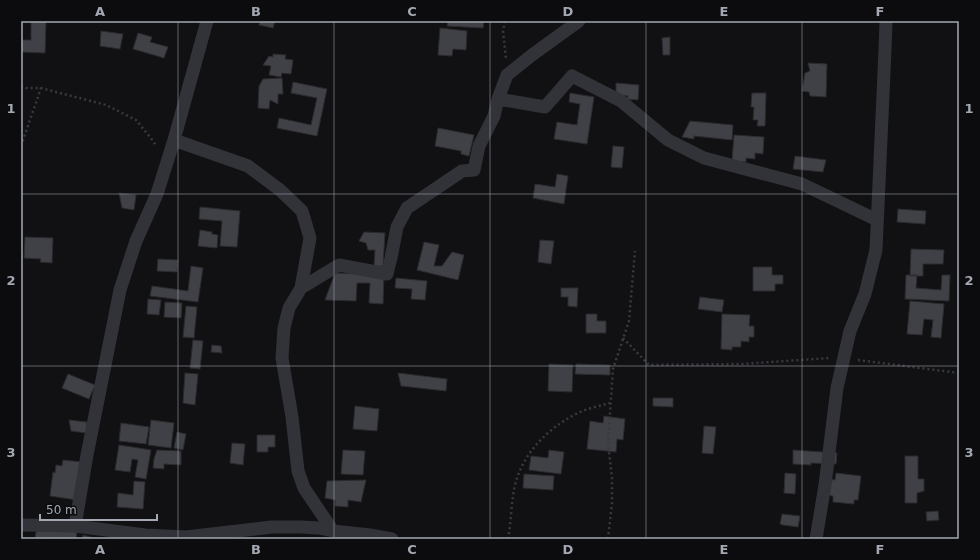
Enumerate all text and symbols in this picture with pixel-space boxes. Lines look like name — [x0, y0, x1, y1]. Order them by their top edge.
text: A — [95, 4, 105, 19]
text: B — [251, 4, 261, 19]
text: C — [407, 4, 417, 19]
text: D — [563, 4, 574, 19]
text: E — [720, 4, 728, 19]
text: F — [876, 4, 884, 19]
text: 1 — [6, 101, 16, 116]
text: 1 — [964, 101, 974, 116]
text: 2 — [6, 273, 16, 288]
text: 2 — [964, 273, 974, 288]
text: 3 — [6, 445, 16, 460]
text: 3 — [964, 445, 974, 460]
scale bar — [40, 496, 157, 522]
text: 50 m — [46, 503, 77, 517]
text: A — [95, 542, 105, 557]
text: B — [251, 542, 261, 557]
text: C — [407, 542, 417, 557]
text: D — [563, 542, 574, 557]
text: E — [720, 542, 728, 557]
text: F — [876, 542, 884, 557]

